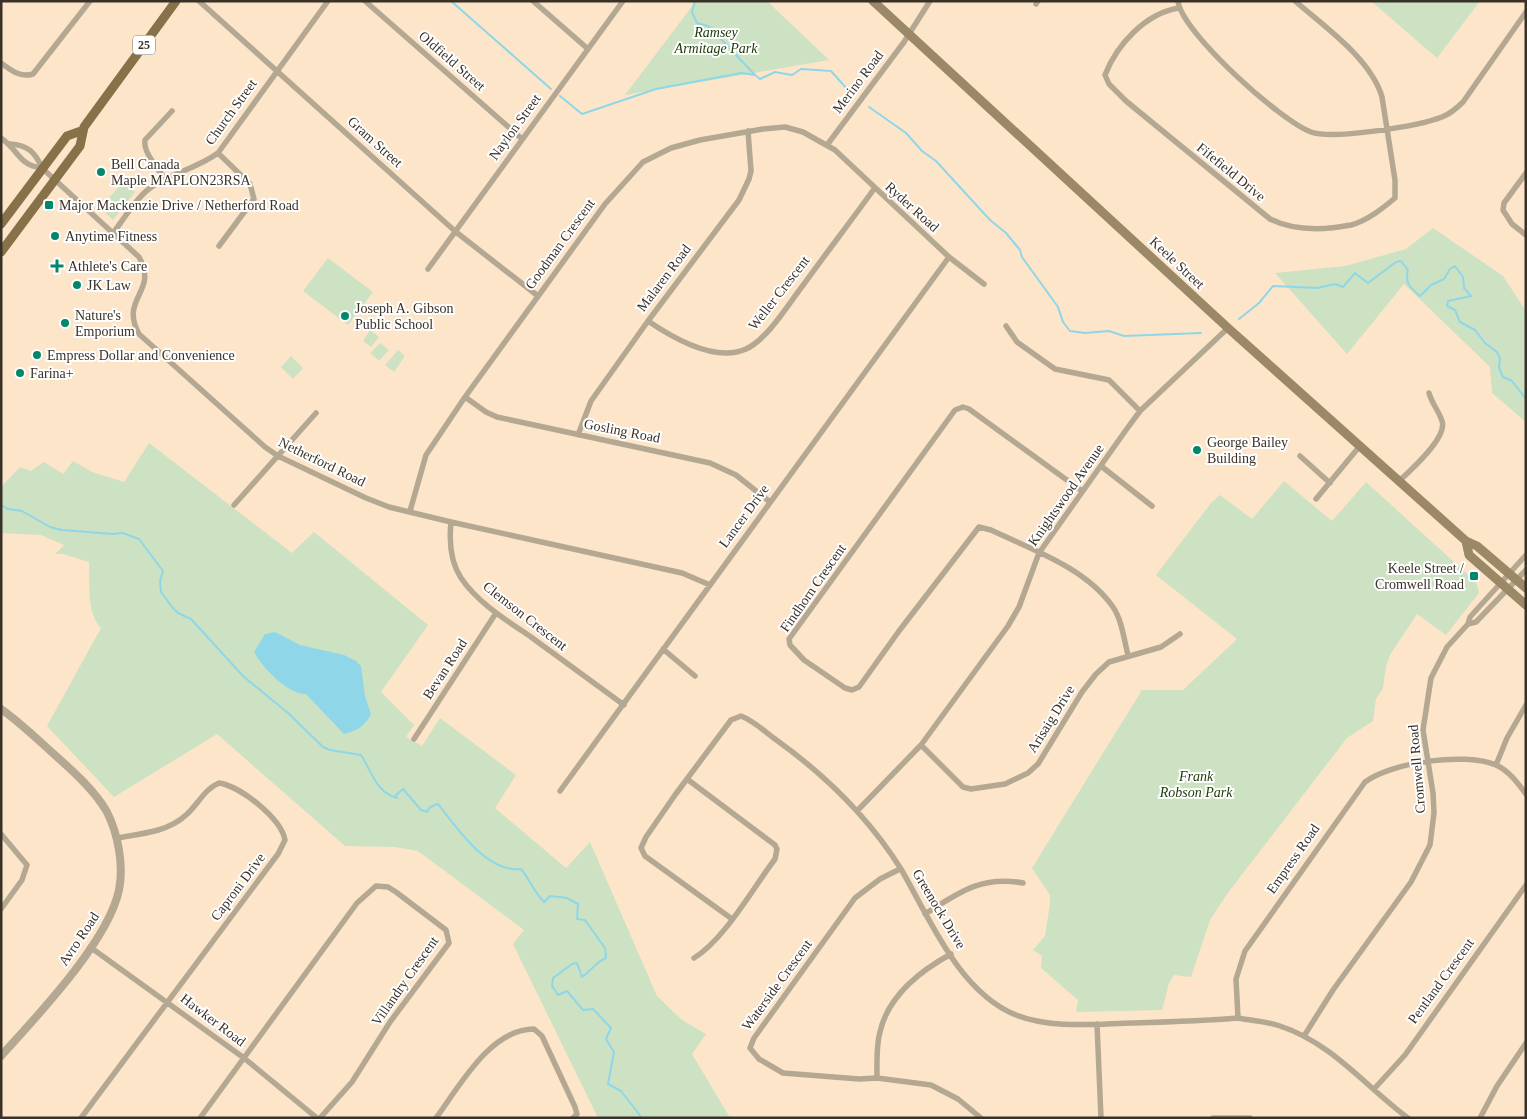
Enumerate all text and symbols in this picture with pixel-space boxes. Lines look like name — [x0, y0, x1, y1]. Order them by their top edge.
park label: Ramsey Armitage Park — [674, 25, 758, 56]
street label: Oldfield Street — [416, 28, 488, 94]
road number: 25 — [133, 36, 155, 54]
street label: Merino Road — [830, 48, 886, 116]
street label: Church Street — [202, 76, 260, 148]
street label: Naylon Street — [486, 91, 544, 163]
street label: Gram Street — [345, 114, 405, 170]
street label: Fifefield Drive — [1194, 140, 1268, 204]
place label: Bell Canada Maple MAPLON23RSA — [111, 157, 252, 188]
marker: Bell Canada Maple MAPLON23RSA — [95, 166, 107, 178]
street label: Ryder Road — [882, 179, 942, 235]
street label: Goodman Crescent — [522, 196, 598, 292]
place label: Major Mackenzie Drive / Netherford Road — [59, 198, 299, 213]
marker: Major Mackenzie Drive / Netherford Road — [43, 199, 55, 211]
place label: Anytime Fitness — [65, 229, 157, 244]
marker: Anytime Fitness — [49, 230, 61, 242]
street label: Keele Street — [1147, 234, 1207, 292]
street label: Malaren Road — [634, 242, 694, 314]
street label: Weller Crescent — [746, 253, 813, 333]
marker: Athlete's Care — [50, 259, 64, 273]
place label: Athlete's Care — [68, 259, 147, 274]
place label: JK Law — [87, 278, 132, 293]
marker: JK Law — [71, 279, 83, 291]
place label: Joseph A. Gibson Public School — [355, 301, 453, 332]
place label: Nature's Emporium — [75, 308, 135, 339]
marker: Joseph A. Gibson Public School — [339, 310, 351, 322]
marker: Nature's Emporium — [59, 317, 71, 329]
place label: Empress Dollar and Convenience — [47, 348, 235, 363]
marker: Empress Dollar and Convenience — [31, 349, 43, 361]
place label: Farina+ — [30, 366, 74, 381]
marker: Farina+ — [14, 367, 26, 379]
street label: Gosling Road — [583, 416, 661, 446]
street label: Netherford Road — [276, 435, 368, 489]
place label: George Bailey Building — [1207, 435, 1288, 466]
street label: Knightswood Avenue — [1025, 441, 1107, 549]
marker: George Bailey Building — [1191, 444, 1203, 456]
street label: Lancer Drive — [716, 482, 772, 550]
street label: Findhorn Crescent — [777, 541, 849, 635]
place label: Keele Street / Cromwell Road — [1375, 561, 1464, 592]
marker: Keele Street / Cromwell Road — [1468, 570, 1480, 582]
street label: Clemson Crescent — [480, 579, 570, 653]
street label: Bevan Road — [420, 636, 470, 702]
street label: Arisaig Drive — [1024, 683, 1078, 755]
street label: Cromwell Road — [1406, 724, 1428, 814]
park label: Frank Robson Park — [1159, 769, 1233, 800]
street label: Empress Road — [1264, 821, 1322, 897]
street label: Caproni Drive — [208, 850, 268, 924]
street label: Greenock Drive — [909, 867, 969, 951]
street label: Avro Road — [56, 910, 102, 968]
street label: Villandry Crescent — [369, 933, 441, 1028]
street label: Pentland Crescent — [1405, 935, 1477, 1026]
street label: Waterside Crescent — [739, 937, 815, 1033]
street label: Hawker Road — [178, 991, 248, 1049]

